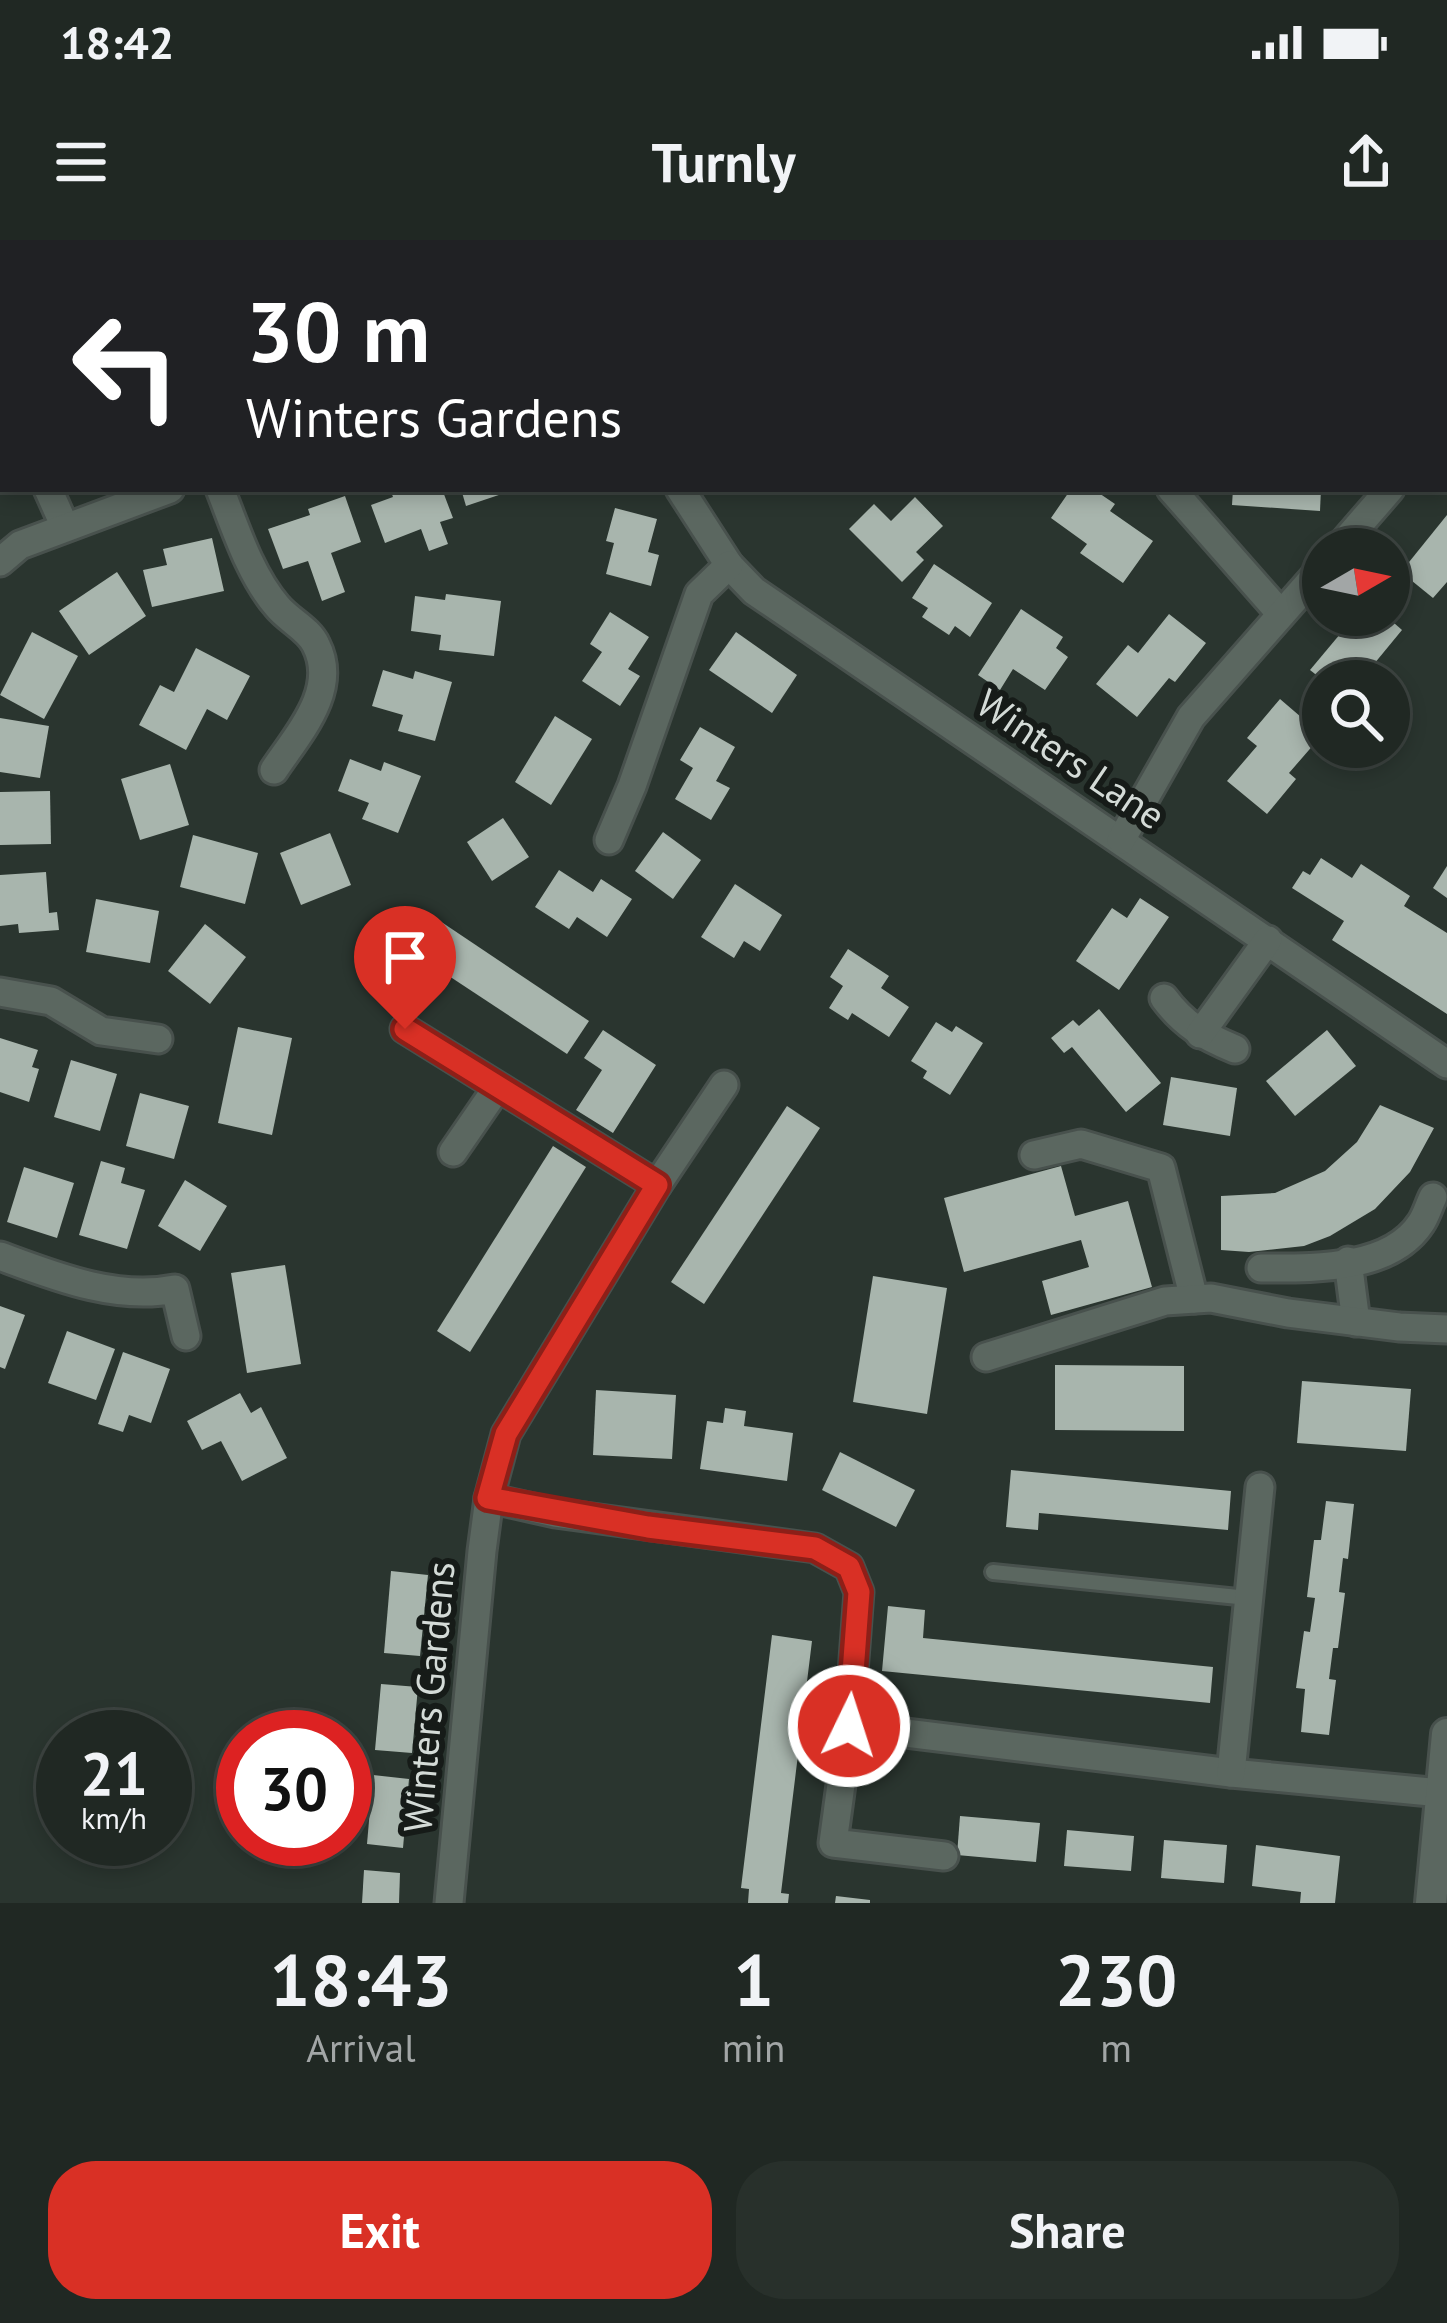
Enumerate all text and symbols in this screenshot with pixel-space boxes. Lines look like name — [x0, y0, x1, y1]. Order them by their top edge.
text: 18:42 — [60, 13, 174, 71]
text: Turnly — [651, 127, 796, 197]
icon: menu — [48, 129, 114, 195]
icon: share — [1333, 129, 1399, 195]
text: 30 m — [246, 276, 430, 385]
icon: left — [48, 288, 204, 444]
text: Winters Gardens — [246, 382, 622, 452]
north arrow — [1302, 528, 1410, 636]
map controls — [1302, 528, 1410, 768]
button: search — [1302, 660, 1410, 768]
street label: Winters Lane — [967, 677, 1175, 840]
pin — [354, 906, 456, 1029]
icon: arrive — [372, 924, 438, 990]
street label: Winters Gardens — [391, 1559, 466, 1835]
position arrow — [786, 1663, 912, 1789]
speed limit sign: 30 — [216, 1710, 372, 1866]
text: 21 — [80, 1734, 148, 1812]
text: km/h — [81, 1798, 147, 1837]
text: 18:43 — [270, 1933, 452, 2026]
text: 1 — [733, 1933, 774, 2026]
text: 230 — [1055, 1933, 1177, 2026]
text: Arrival — [306, 2022, 416, 2073]
text: min — [722, 2022, 785, 2073]
text: m — [1100, 2022, 1132, 2073]
button: Exit — [48, 2161, 712, 2299]
button: Share — [736, 2161, 1399, 2299]

